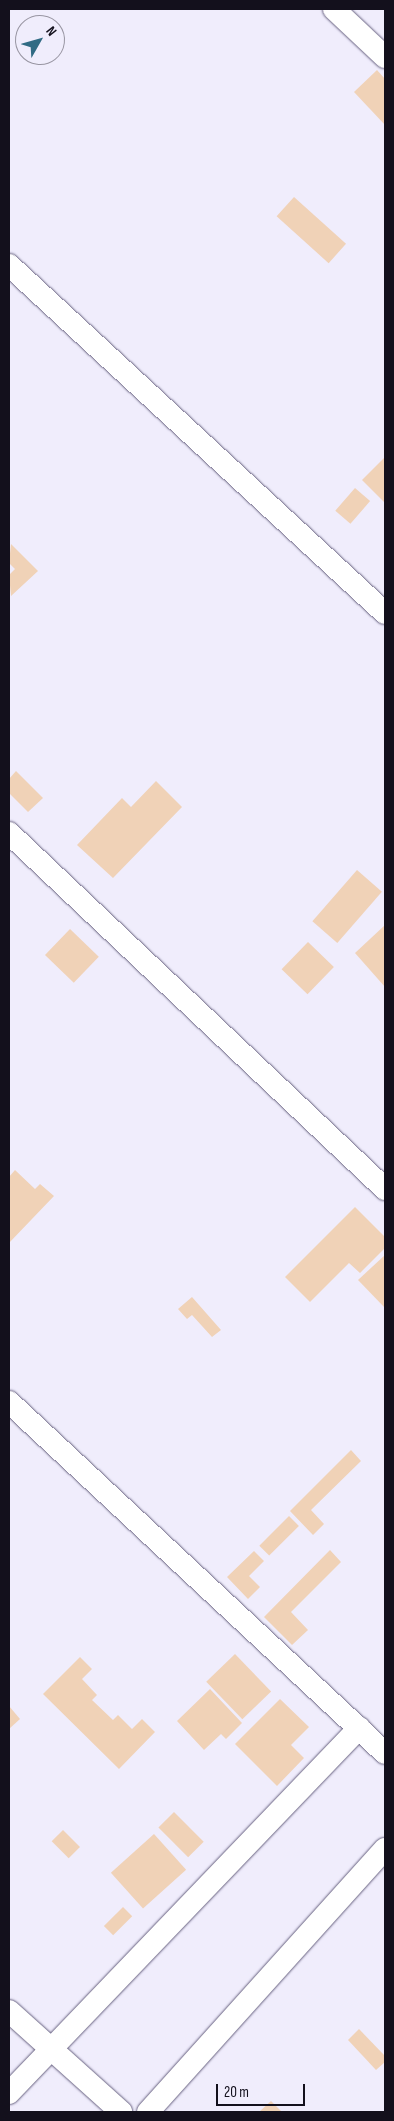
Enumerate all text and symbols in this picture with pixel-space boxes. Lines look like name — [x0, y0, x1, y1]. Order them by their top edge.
north arrow — [15, 15, 65, 65]
text: N — [42, 23, 60, 39]
scale bar — [219, 2074, 308, 2106]
text: 20 m — [224, 2083, 249, 2102]

